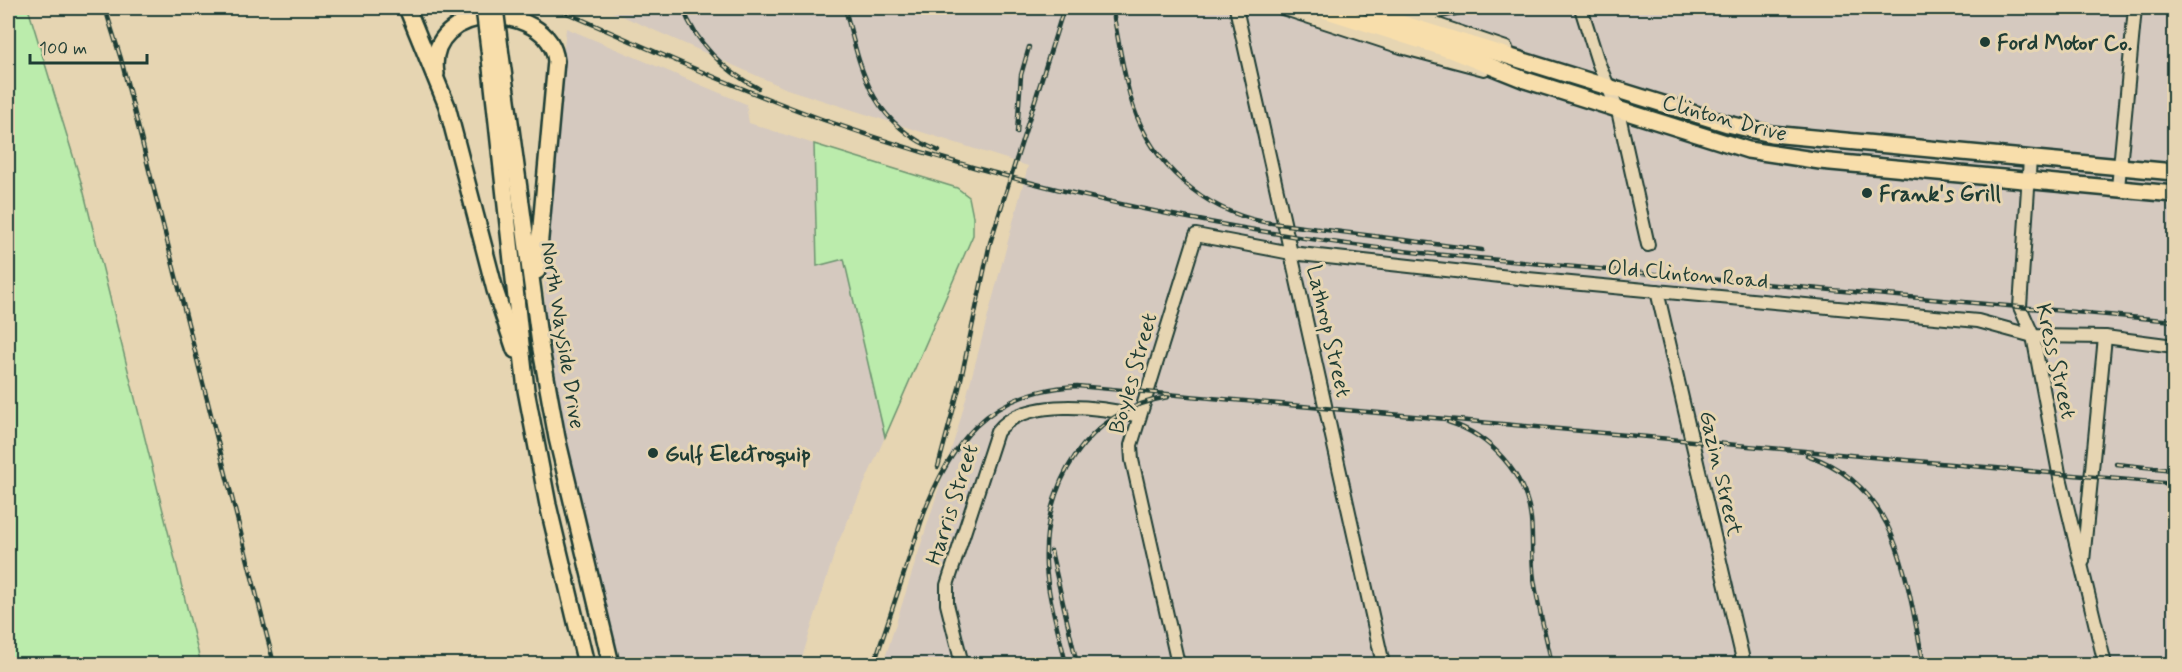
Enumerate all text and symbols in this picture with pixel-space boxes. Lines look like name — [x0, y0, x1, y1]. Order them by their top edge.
scale bar — [30, 27, 147, 65]
place label: Ford Motor Co. — [1997, 30, 2133, 58]
marker: Ford Motor Co. — [1978, 35, 1992, 49]
text: 100 m — [39, 37, 87, 61]
street label: Clinton Drive — [1659, 89, 1790, 149]
place label: Frank's Grill — [1879, 181, 2001, 209]
marker: Frank's Grill — [1860, 186, 1874, 200]
street label: North Wayside Drive — [533, 240, 591, 431]
street label: Old Clinton Road — [1606, 254, 1770, 296]
street label: Lathrop Street — [1299, 263, 1357, 400]
street label: Kress Street — [2028, 301, 2082, 422]
street label: Boyles Street — [1103, 310, 1165, 437]
street label: Gazin Street — [1692, 408, 1748, 539]
place label: Gulf Electroquip — [665, 441, 811, 469]
street label: Harris Street — [920, 441, 986, 568]
marker: Gulf Electroquip — [646, 446, 660, 460]

